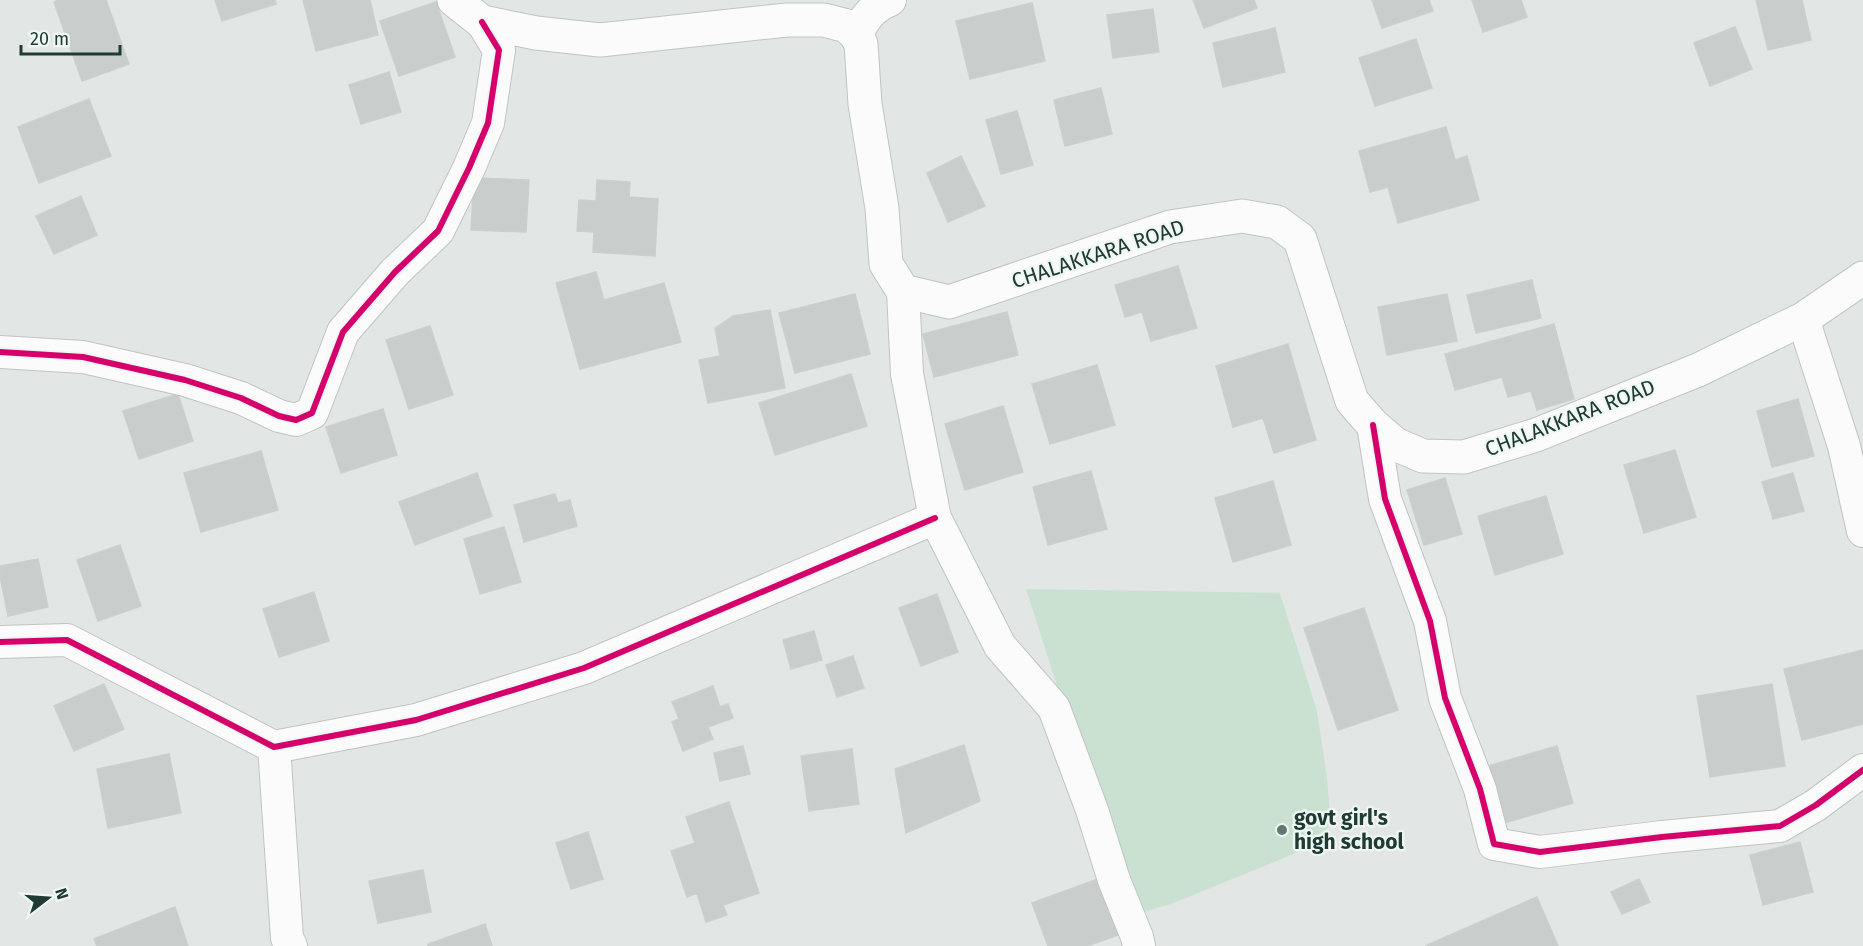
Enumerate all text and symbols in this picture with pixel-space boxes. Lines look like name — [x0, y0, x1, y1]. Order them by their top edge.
scale bar — [21, 18, 120, 56]
text: 20 m — [30, 28, 69, 50]
street label: CHALAKKARA ROAD — [1008, 214, 1188, 294]
street label: CHALAKKARA ROAD — [1481, 374, 1659, 462]
place label: govt girl's high school — [1294, 805, 1405, 855]
marker: govt girl's high school — [1275, 823, 1289, 837]
north arrow — [18, 868, 78, 928]
text: N — [51, 886, 73, 902]

